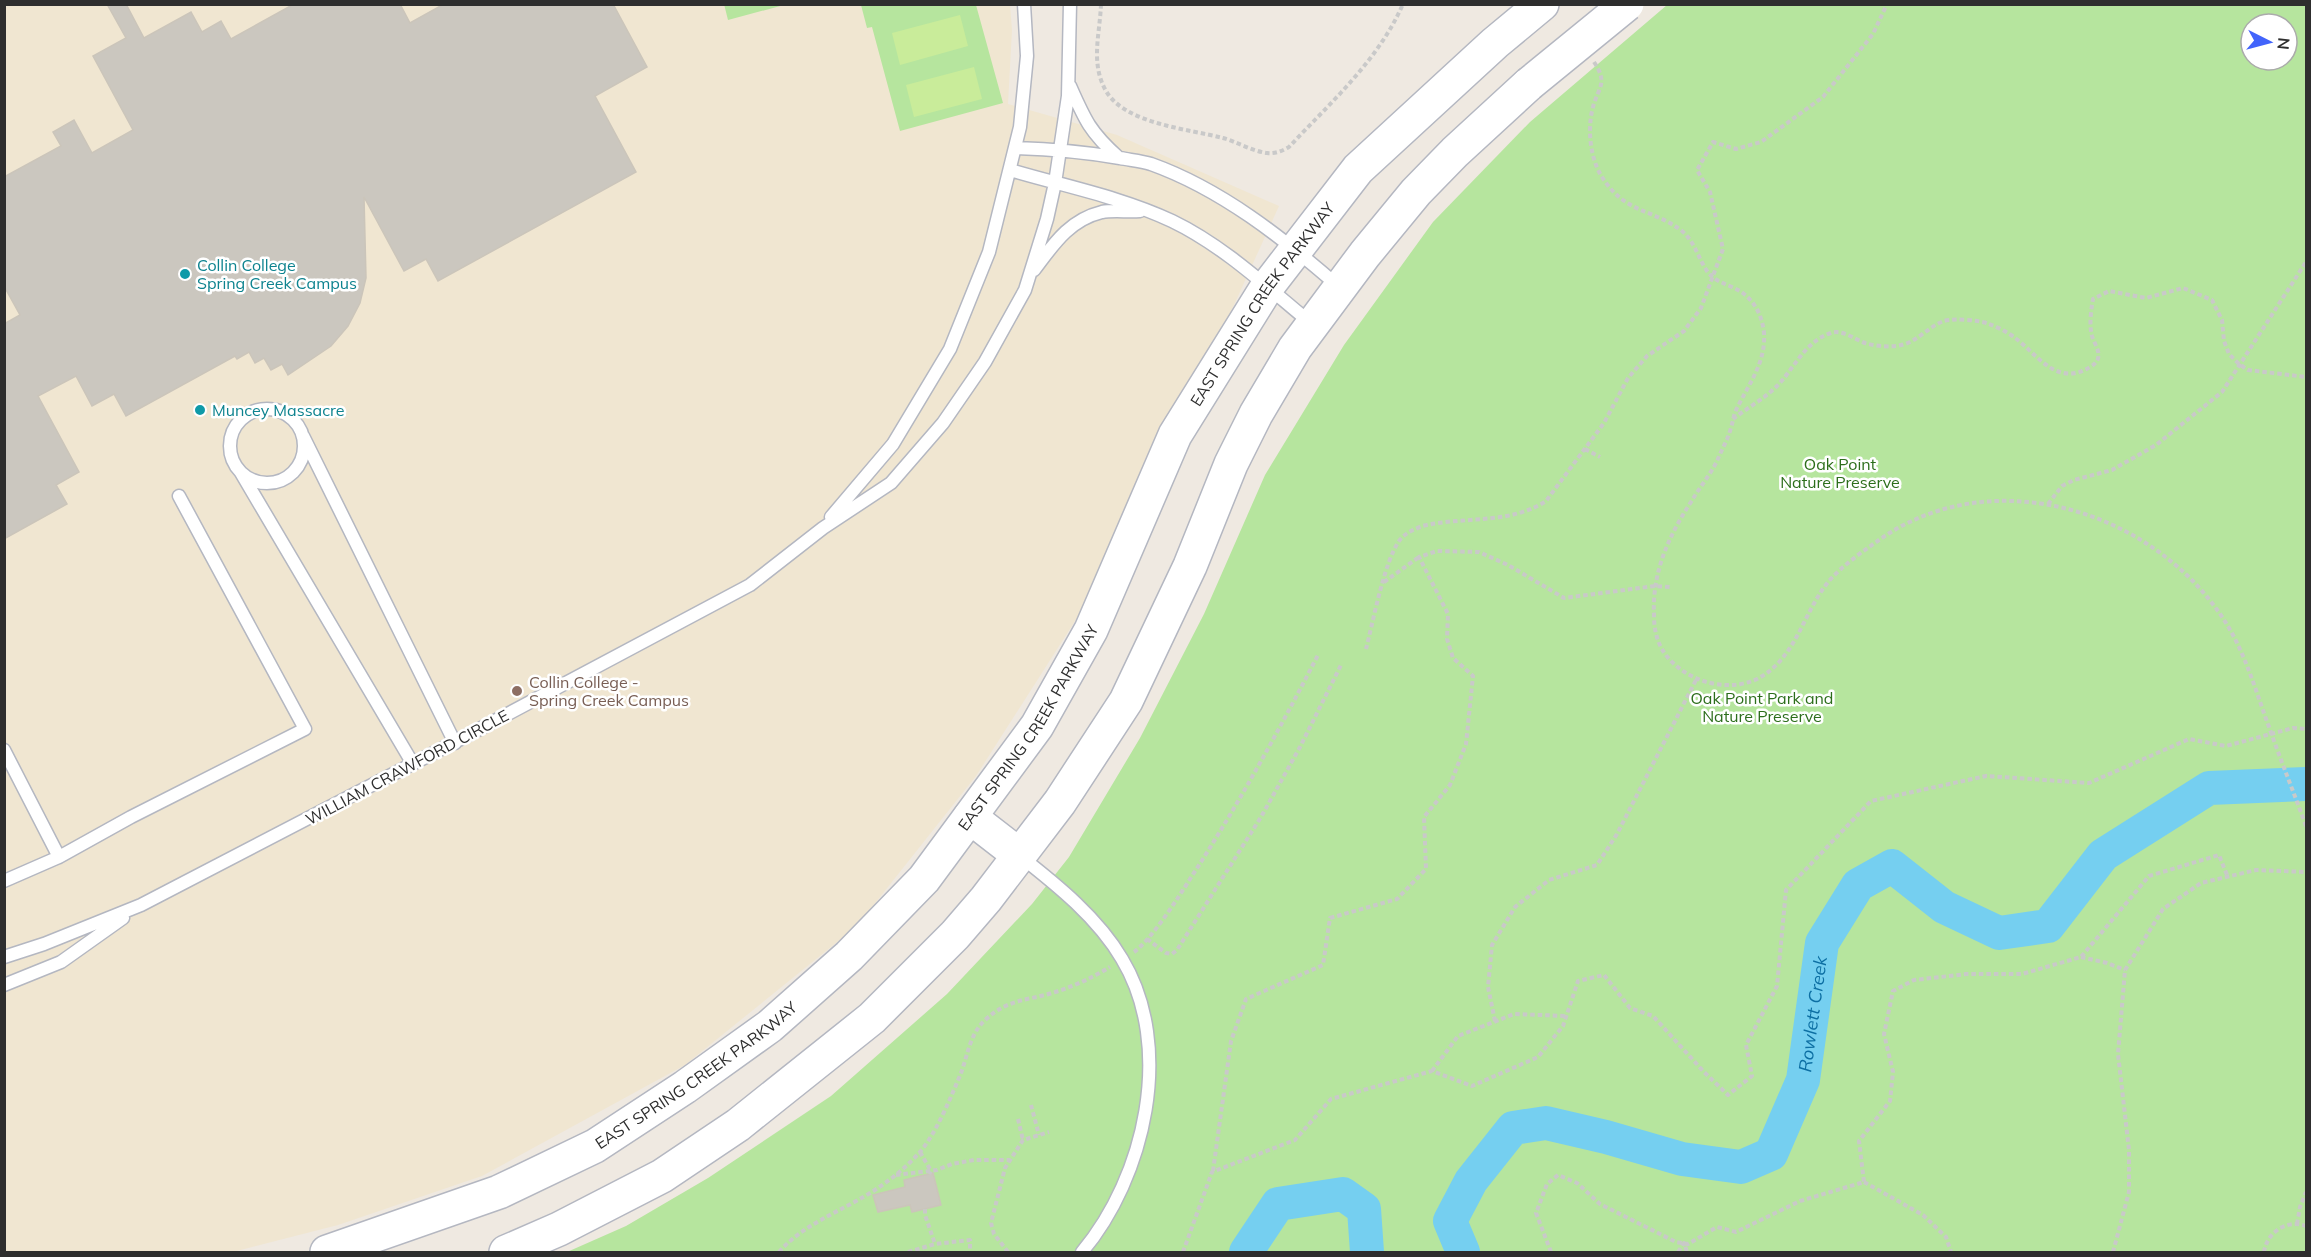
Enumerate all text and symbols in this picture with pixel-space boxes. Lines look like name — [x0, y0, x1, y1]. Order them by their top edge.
north arrow — [2239, 12, 2299, 72]
text: N — [2273, 37, 2294, 51]
street label: EAST SPRING CREEK PARKWAY — [1186, 198, 1339, 410]
place label: Collin College Spring Creek Campus — [197, 255, 357, 293]
marker: Collin College Spring Creek Campus — [178, 267, 192, 281]
place label: Muncey Massacre — [212, 400, 345, 420]
marker: Muncey Massacre — [193, 403, 207, 417]
park label: Oak Point Nature Preserve — [1780, 454, 1900, 492]
street label: EAST SPRING CREEK PARKWAY — [953, 621, 1102, 834]
place label: Collin College - Spring Creek Campus — [529, 672, 689, 710]
marker: Collin College - Spring Creek Campus — [510, 684, 524, 698]
park label: Oak Point Park and Nature Preserve — [1691, 688, 1833, 726]
street label: WILLIAM CRAWFORD CIRCLE — [302, 705, 512, 829]
water label: Rowlett Creek — [1793, 954, 1832, 1073]
street label: EAST SPRING CREEK PARKWAY — [591, 997, 801, 1153]

